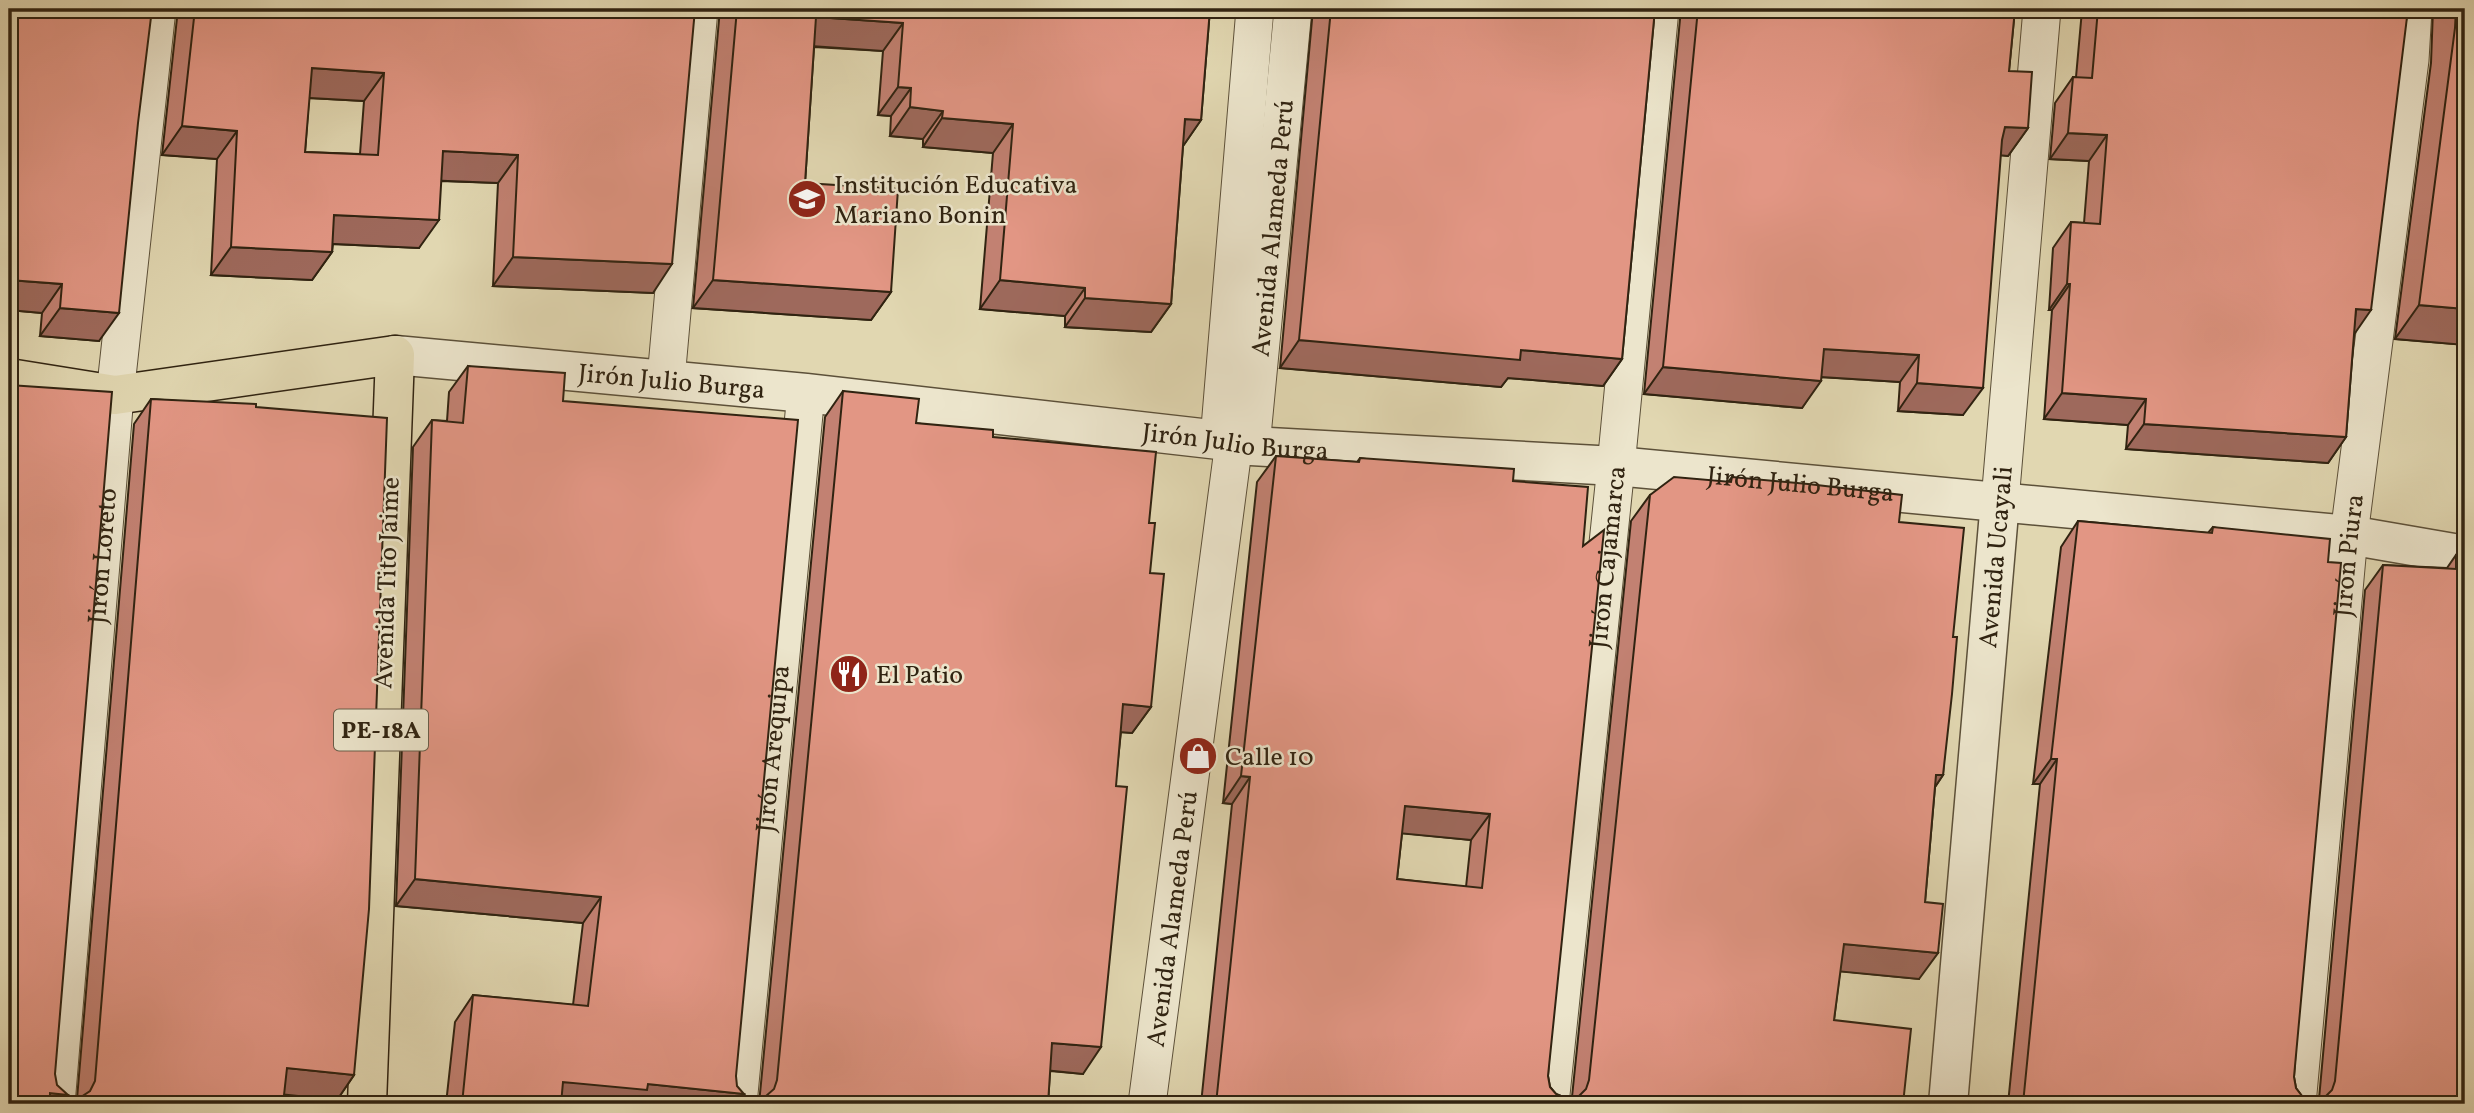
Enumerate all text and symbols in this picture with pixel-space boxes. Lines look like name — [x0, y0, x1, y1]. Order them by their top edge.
street label: Avenida Alameda Perú — [1244, 98, 1304, 359]
place label: Institución Educativa Mariano Bonin — [834, 168, 1077, 234]
school or university icon: Institución Educativa Mariano Bonin — [786, 178, 828, 220]
street label: Jirón Julio Burga — [576, 356, 767, 409]
street label: Jirón Julio Burga — [1140, 415, 1330, 470]
street label: Jirón Julio Burga — [1705, 459, 1896, 512]
street label: Jirón Cajamarca — [1581, 464, 1636, 650]
street label: Avenida Ucayali — [1971, 465, 2023, 650]
street label: Avenida Tito Jaime — [366, 476, 410, 690]
street label: Jirón Loreto — [80, 487, 127, 625]
street label: Jirón Piura — [2326, 492, 2374, 619]
restaurant icon: El Patio — [828, 653, 870, 695]
place label: El Patio — [876, 658, 963, 694]
street label: Jirón Arequipa — [748, 663, 800, 834]
road number: PE-18A — [334, 710, 428, 750]
shop icon: Calle 10 — [1177, 735, 1219, 777]
place label: Calle 10 — [1225, 740, 1314, 776]
street label: Avenida Alameda Perú — [1139, 788, 1208, 1049]

